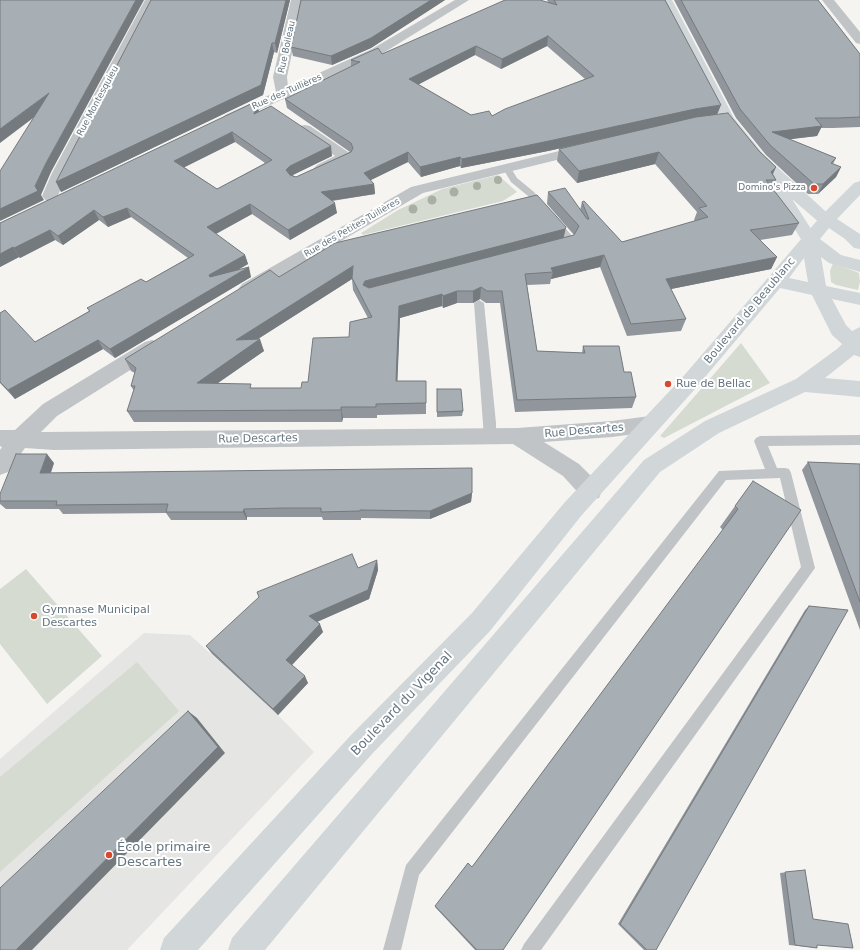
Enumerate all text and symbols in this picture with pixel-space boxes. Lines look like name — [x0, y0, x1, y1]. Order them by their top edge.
street label: Rue Boileau — [276, 20, 298, 74]
street label: Rue Montesquieu — [75, 64, 121, 138]
street label: Rue des Tuilières — [250, 72, 324, 112]
place label: Domino's Pizza — [738, 183, 806, 193]
marker: Domino's Pizza — [809, 183, 819, 193]
street label: Rue des Petites Tuilières — [302, 196, 402, 260]
street label: Boulevard de Beaublanc — [702, 255, 798, 367]
place label: Rue de Bellac — [676, 377, 751, 391]
marker: Rue de Bellac — [663, 379, 673, 389]
street label: Rue Descartes — [544, 421, 624, 441]
street label: Rue Descartes — [218, 432, 298, 446]
place label: Gymnase Municipal Descartes — [42, 603, 150, 629]
marker: Gymnase Municipal Descartes — [29, 611, 39, 621]
street label: Boulevard du Vigenal — [348, 649, 456, 759]
place label: École primaire Descartes — [117, 840, 211, 871]
marker: École primaire Descartes — [104, 850, 114, 860]

